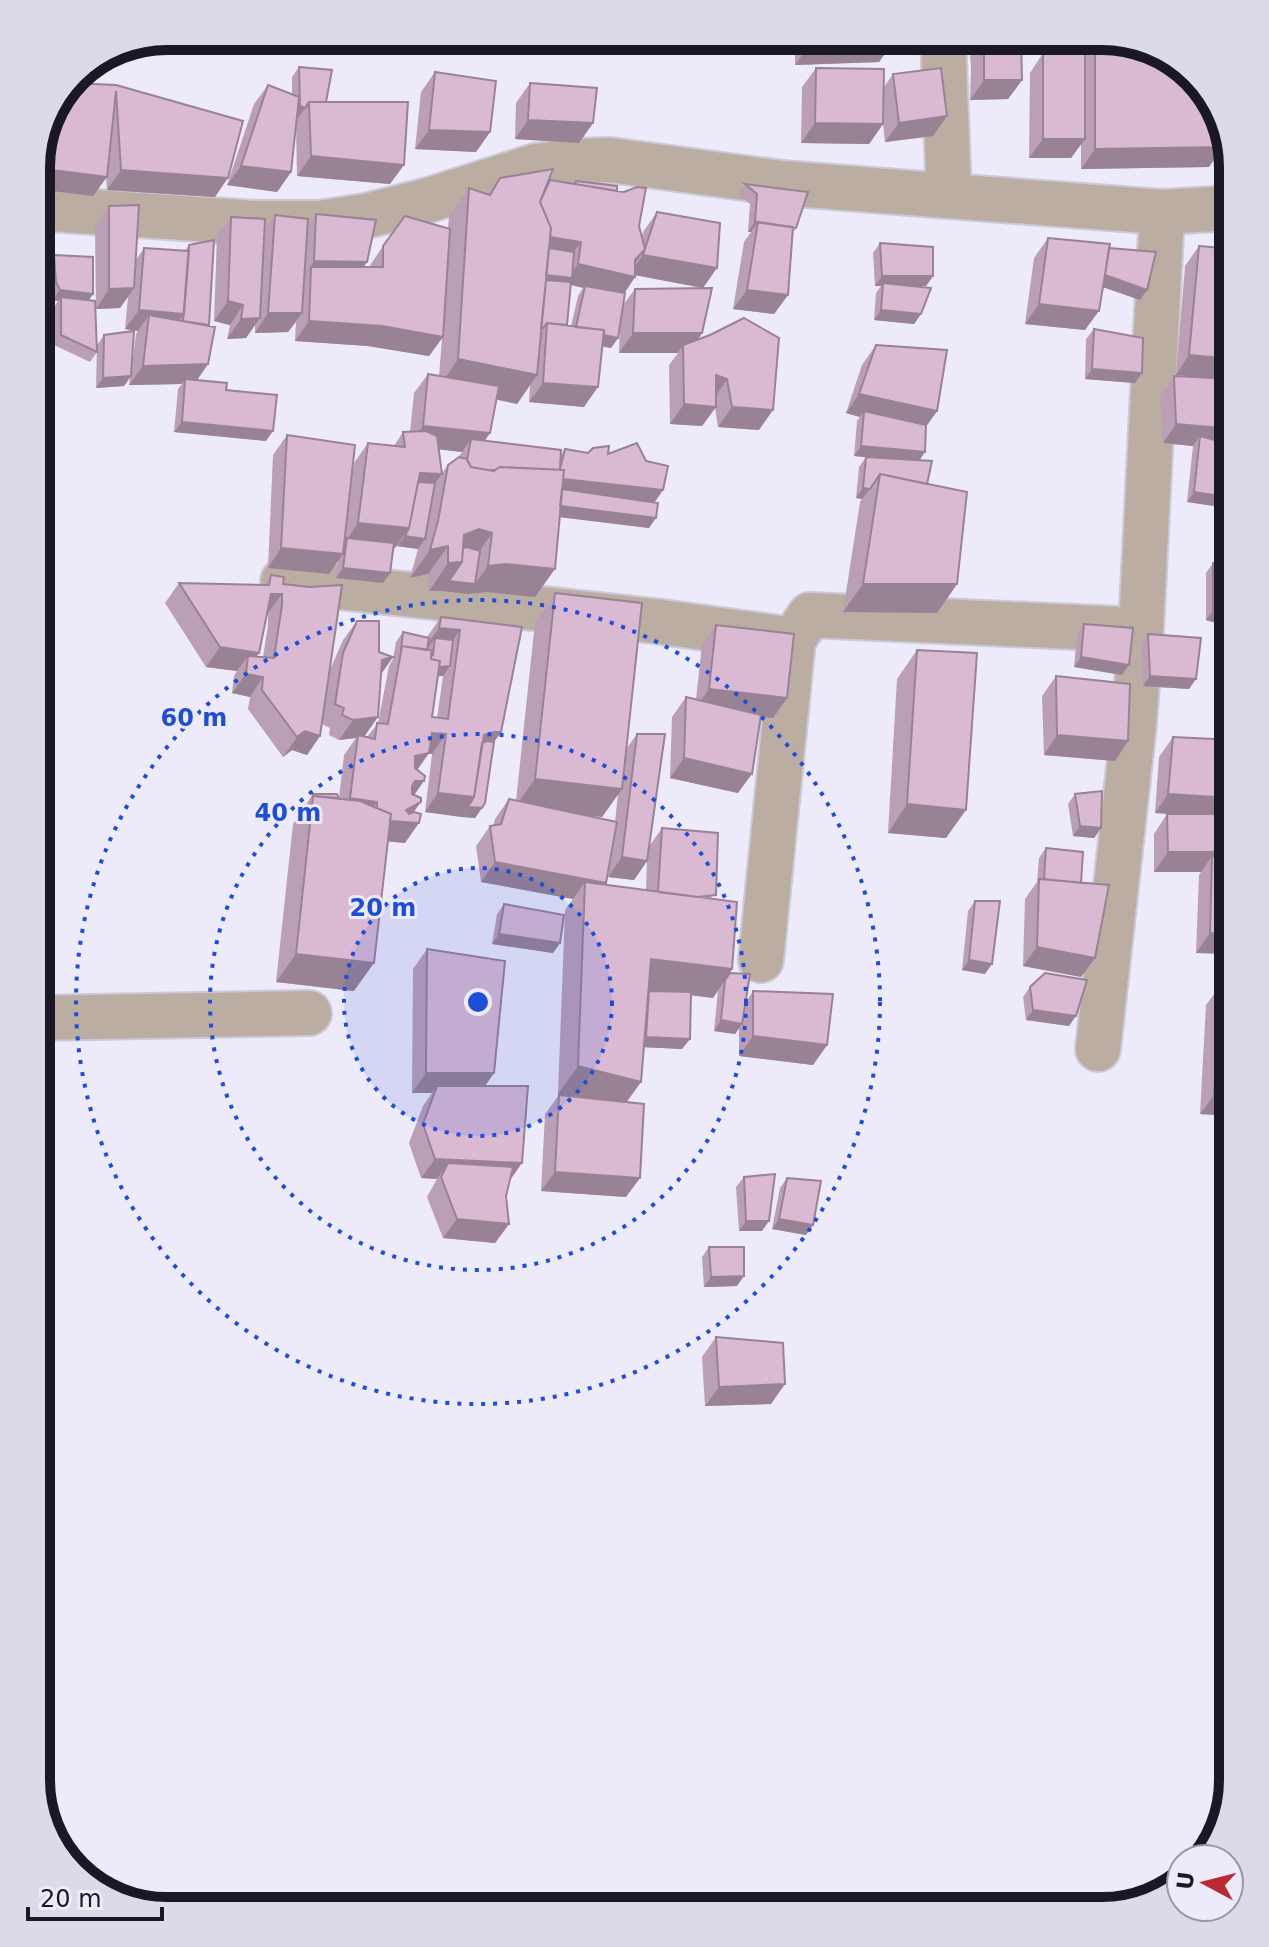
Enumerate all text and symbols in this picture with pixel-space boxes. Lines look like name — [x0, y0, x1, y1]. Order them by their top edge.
text: 60 m — [161, 704, 227, 732]
text: 40 m — [255, 799, 321, 827]
text: 20 m — [350, 894, 416, 922]
centre of rings — [464, 988, 492, 1016]
north arrow — [1165, 1843, 1245, 1923]
text: U — [1172, 1870, 1199, 1891]
scale bar — [28, 1871, 162, 1921]
text: 20 m — [40, 1885, 102, 1913]

